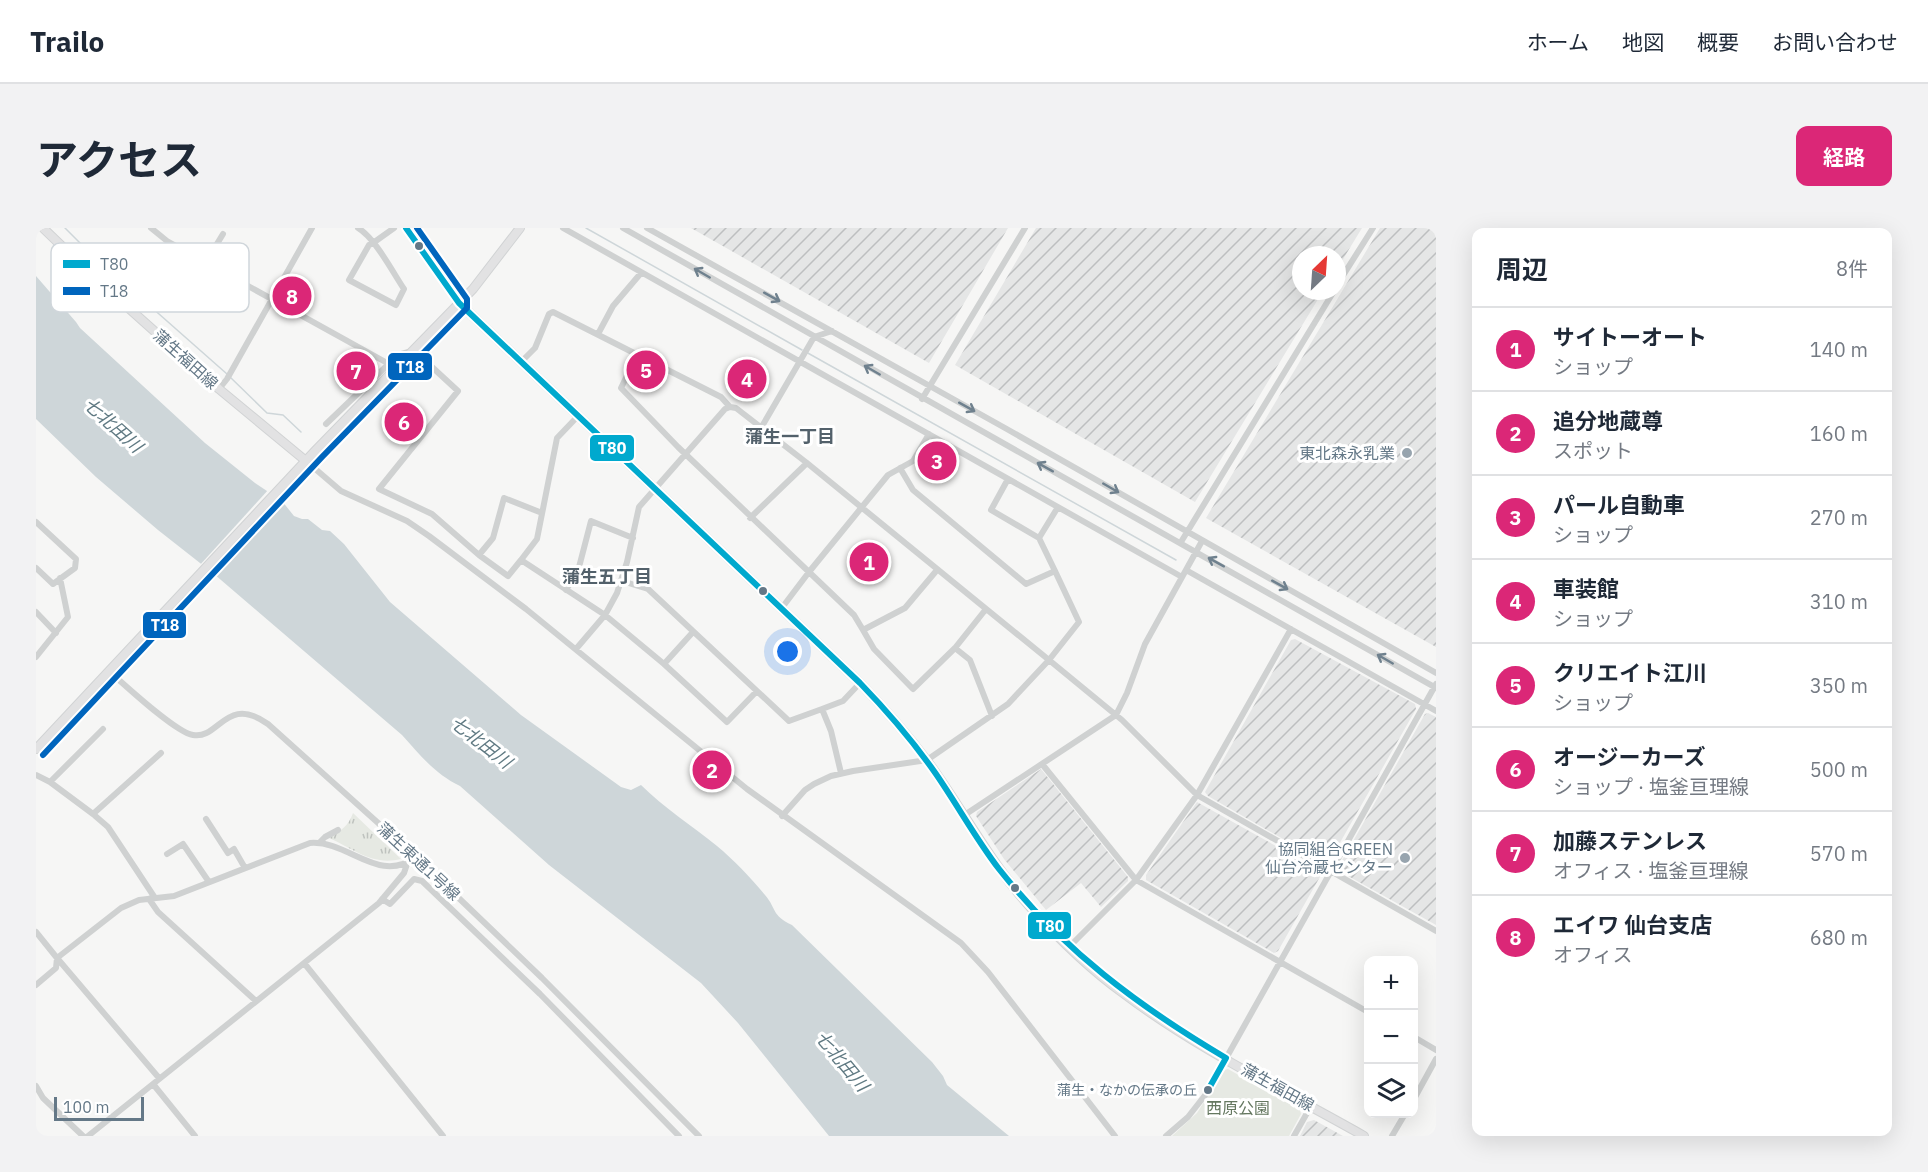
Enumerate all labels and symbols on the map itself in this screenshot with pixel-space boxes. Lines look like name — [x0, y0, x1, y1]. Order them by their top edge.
unlabelled marker — [413, 240, 425, 252]
legend — [51, 243, 249, 312]
north arrow — [1292, 246, 1346, 300]
text: T80 — [100, 254, 128, 274]
one-way arrow — [694, 267, 711, 279]
pin: 8 — [272, 274, 312, 318]
text: T18 — [100, 281, 128, 301]
one-way arrow — [762, 292, 780, 303]
street label: 蒲生福田線 — [150, 325, 222, 393]
pin: 7 — [336, 348, 376, 394]
pin: 5 — [626, 348, 666, 392]
line badge: T18 — [387, 352, 433, 381]
pin: 4 — [728, 356, 766, 402]
text: T18 — [396, 357, 424, 377]
one-way arrow — [863, 363, 880, 375]
water label: 七北田川 — [79, 392, 149, 459]
pin: 6 — [384, 400, 424, 444]
one-way arrow — [958, 401, 975, 413]
district label: 蒲生一丁目 — [745, 425, 835, 448]
line badge: T80 — [589, 434, 635, 462]
text: T80 — [598, 438, 627, 458]
pin: 3 — [918, 438, 956, 484]
place label: 東北森永乳業 — [1299, 443, 1395, 463]
marker: 東北森永乳業 — [1400, 446, 1414, 460]
one-way arrow — [1037, 461, 1055, 472]
one-way arrow — [1101, 483, 1119, 494]
pin: 1 — [850, 540, 888, 584]
one-way arrow — [1208, 556, 1225, 568]
district label: 蒲生五丁目 — [562, 565, 652, 588]
one-way arrow — [1271, 579, 1288, 591]
unlabelled marker — [757, 585, 769, 597]
line badge: T18 — [142, 611, 187, 639]
text: T18 — [151, 615, 179, 635]
your location — [773, 637, 802, 666]
one-way arrow — [1377, 652, 1394, 664]
water label: 七北田川 — [446, 711, 518, 774]
pin: 2 — [692, 748, 732, 792]
street label: 蒲生東通1号線 — [374, 818, 464, 904]
place label: 協同組合GREEN 仙台冷蔵センター — [1265, 839, 1393, 877]
marker: 協同組合GREEN 仙台冷蔵センター — [1398, 851, 1412, 865]
unlabelled marker — [1009, 882, 1021, 894]
line badge: T80 — [1027, 911, 1072, 940]
text: T80 — [1036, 916, 1065, 936]
water label: 七北田川 — [810, 1026, 875, 1098]
street label: 蒲生福田線 — [1238, 1059, 1318, 1115]
place label: 蒲生・なかの伝承の丘 — [1057, 1081, 1197, 1099]
marker: 蒲生・なかの伝承の丘 — [1202, 1084, 1214, 1096]
scale bar — [54, 1094, 144, 1122]
park label: 西原公園 — [1206, 1098, 1270, 1118]

